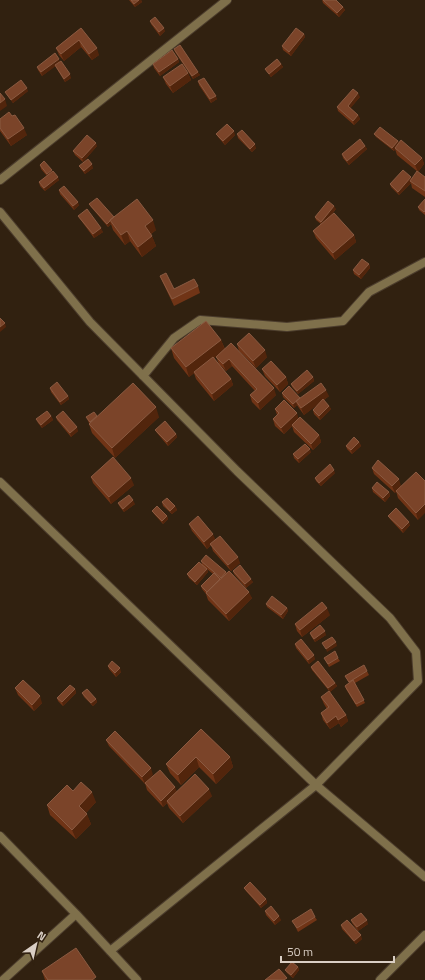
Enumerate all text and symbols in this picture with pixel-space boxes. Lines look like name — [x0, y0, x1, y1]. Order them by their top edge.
north arrow — [16, 924, 56, 964]
text: N — [34, 927, 49, 944]
scale bar — [281, 938, 394, 964]
text: 50 m — [287, 942, 313, 961]

